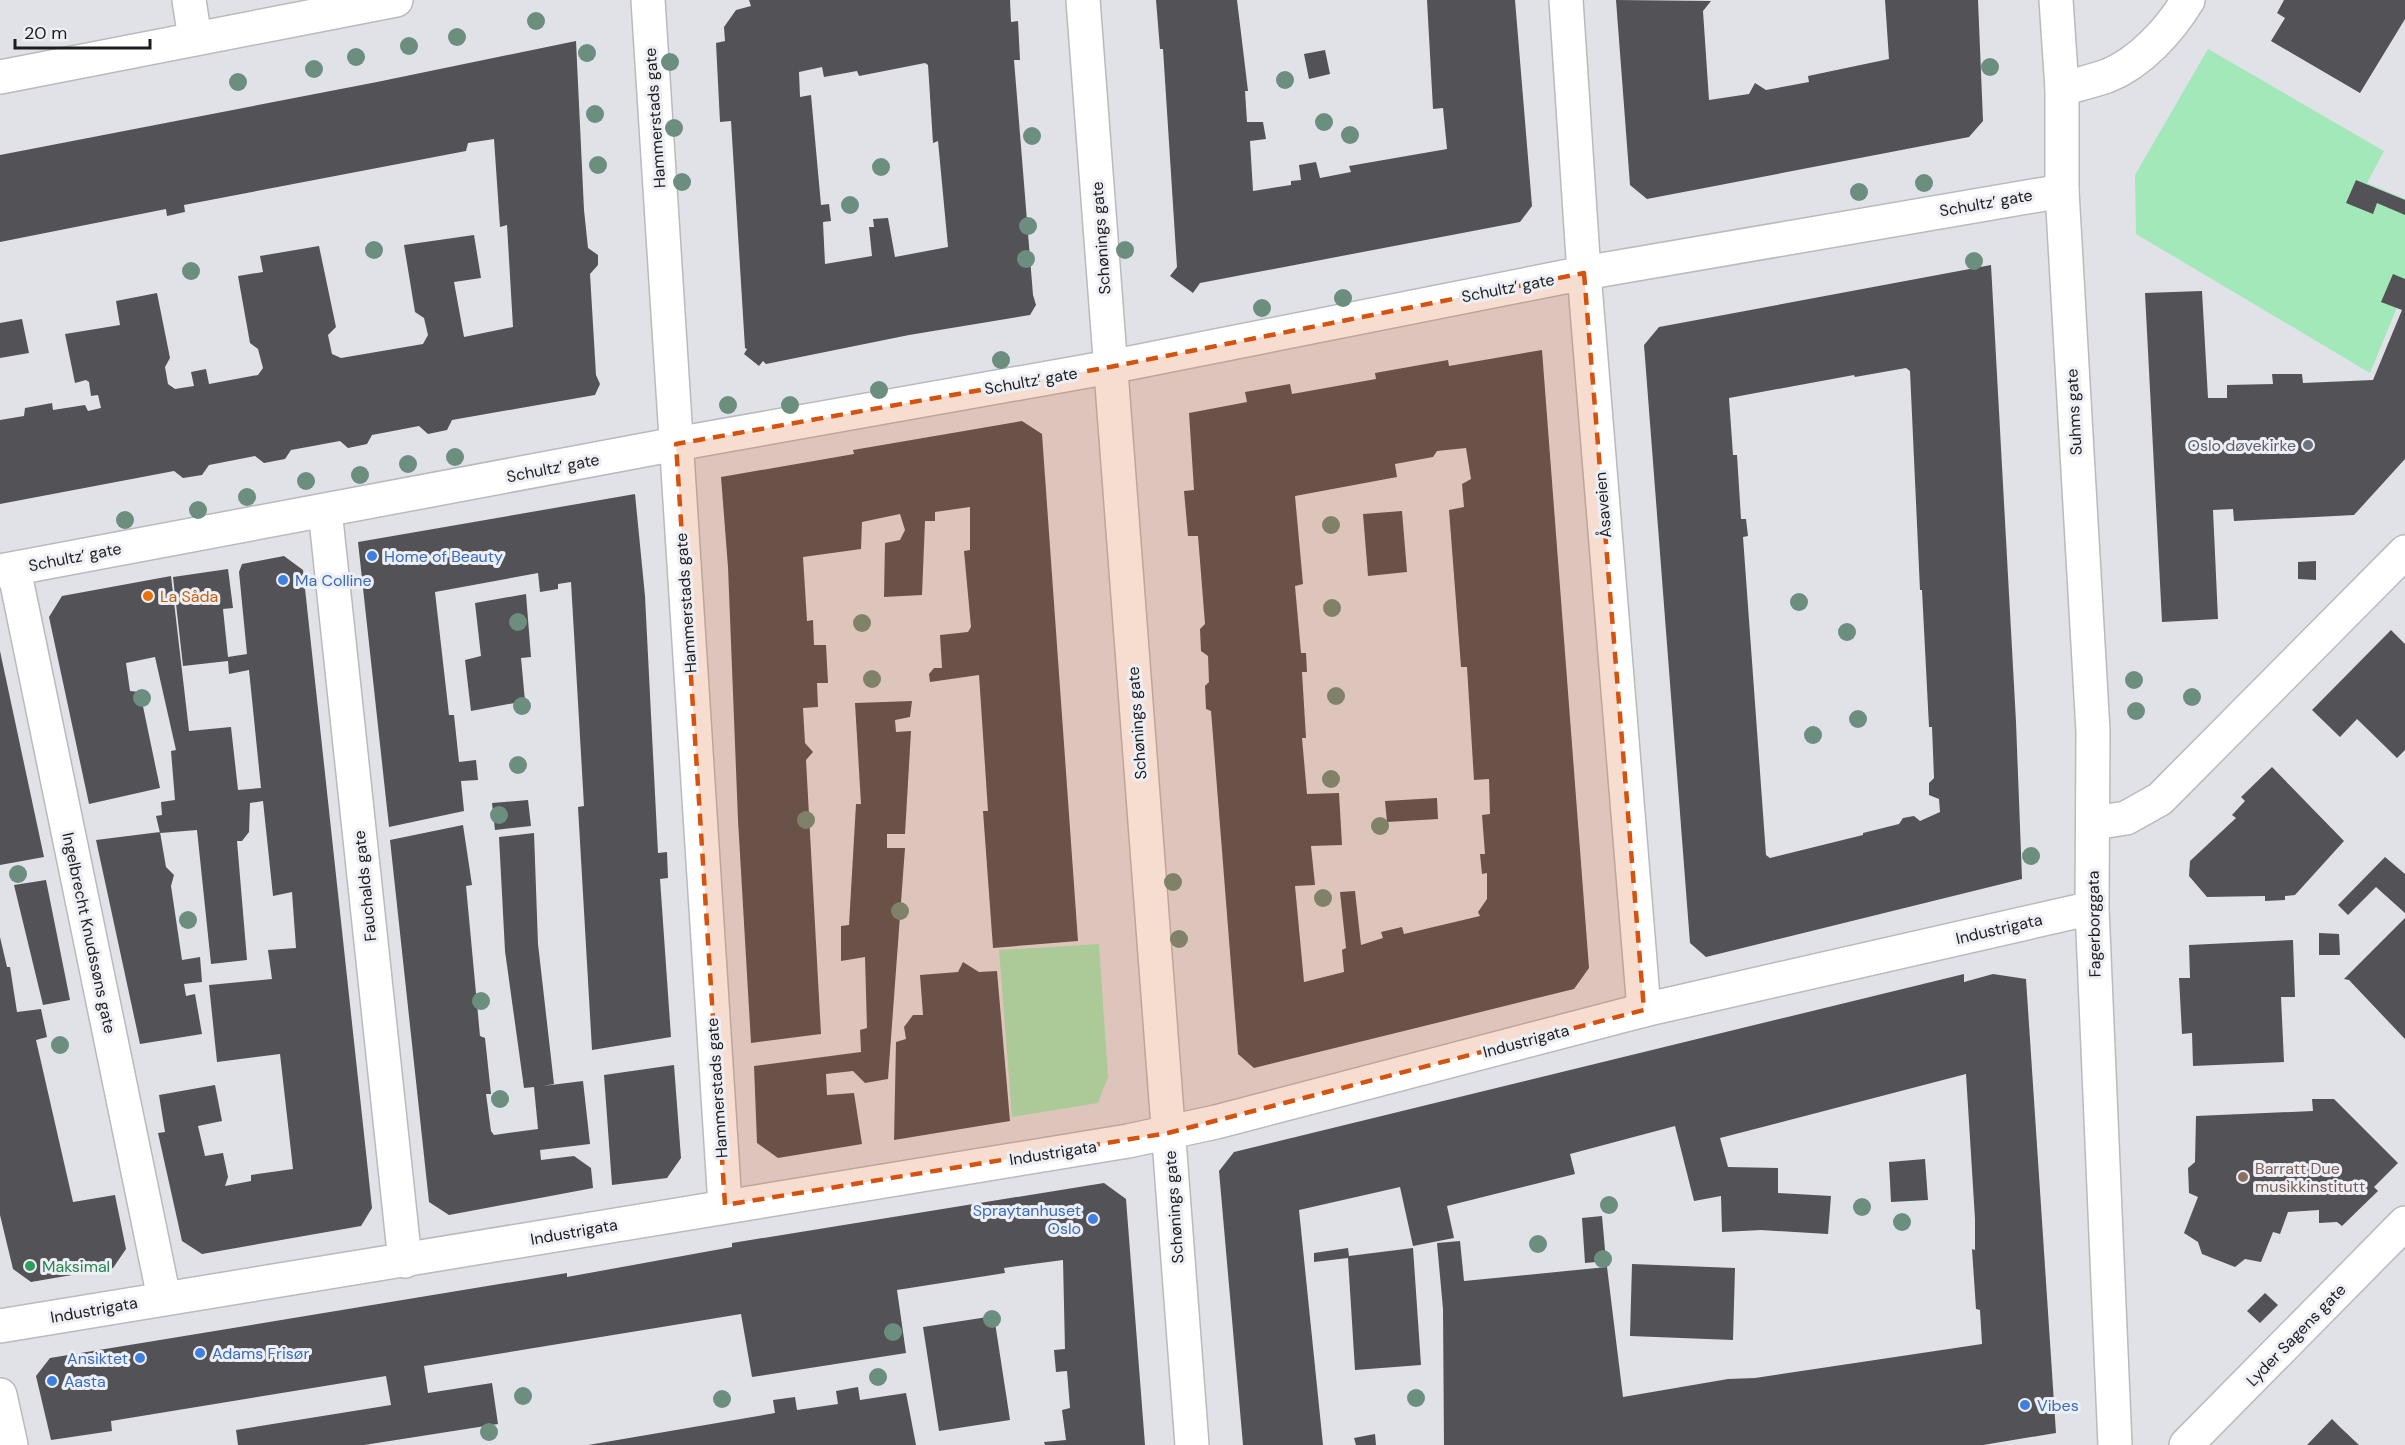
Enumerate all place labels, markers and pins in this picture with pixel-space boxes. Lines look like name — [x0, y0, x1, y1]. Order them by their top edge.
place label: Oslo døvekirke — [2188, 435, 2296, 456]
marker: Oslo døvekirke — [2301, 438, 2315, 452]
place label: Home of Beauty — [384, 546, 503, 567]
marker: Home of Beauty — [365, 549, 379, 563]
place label: Ma Colline — [295, 570, 372, 591]
marker: Ma Colline — [276, 573, 290, 587]
place label: La Såda — [160, 586, 218, 607]
marker: La Såda — [141, 589, 155, 603]
place label: Barratt Due musikkinstitutt — [2255, 1158, 2365, 1197]
marker: Barratt Due musikkinstitutt — [2236, 1170, 2250, 1184]
place label: Spraytanhuset Oslo — [973, 1200, 1081, 1239]
marker: Spraytanhuset Oslo — [1086, 1212, 1100, 1226]
place label: Maksimal — [42, 1256, 110, 1277]
marker: Maksimal — [23, 1259, 37, 1273]
place label: Adams Frisør — [212, 1343, 309, 1364]
marker: Adams Frisør — [193, 1346, 207, 1360]
place label: Ansiktet — [67, 1348, 128, 1369]
marker: Ansiktet — [133, 1351, 147, 1365]
place label: Aasta — [64, 1371, 106, 1392]
marker: Aasta — [45, 1374, 59, 1388]
place label: Vibes — [2037, 1395, 2079, 1416]
marker: Vibes — [2018, 1398, 2032, 1412]

